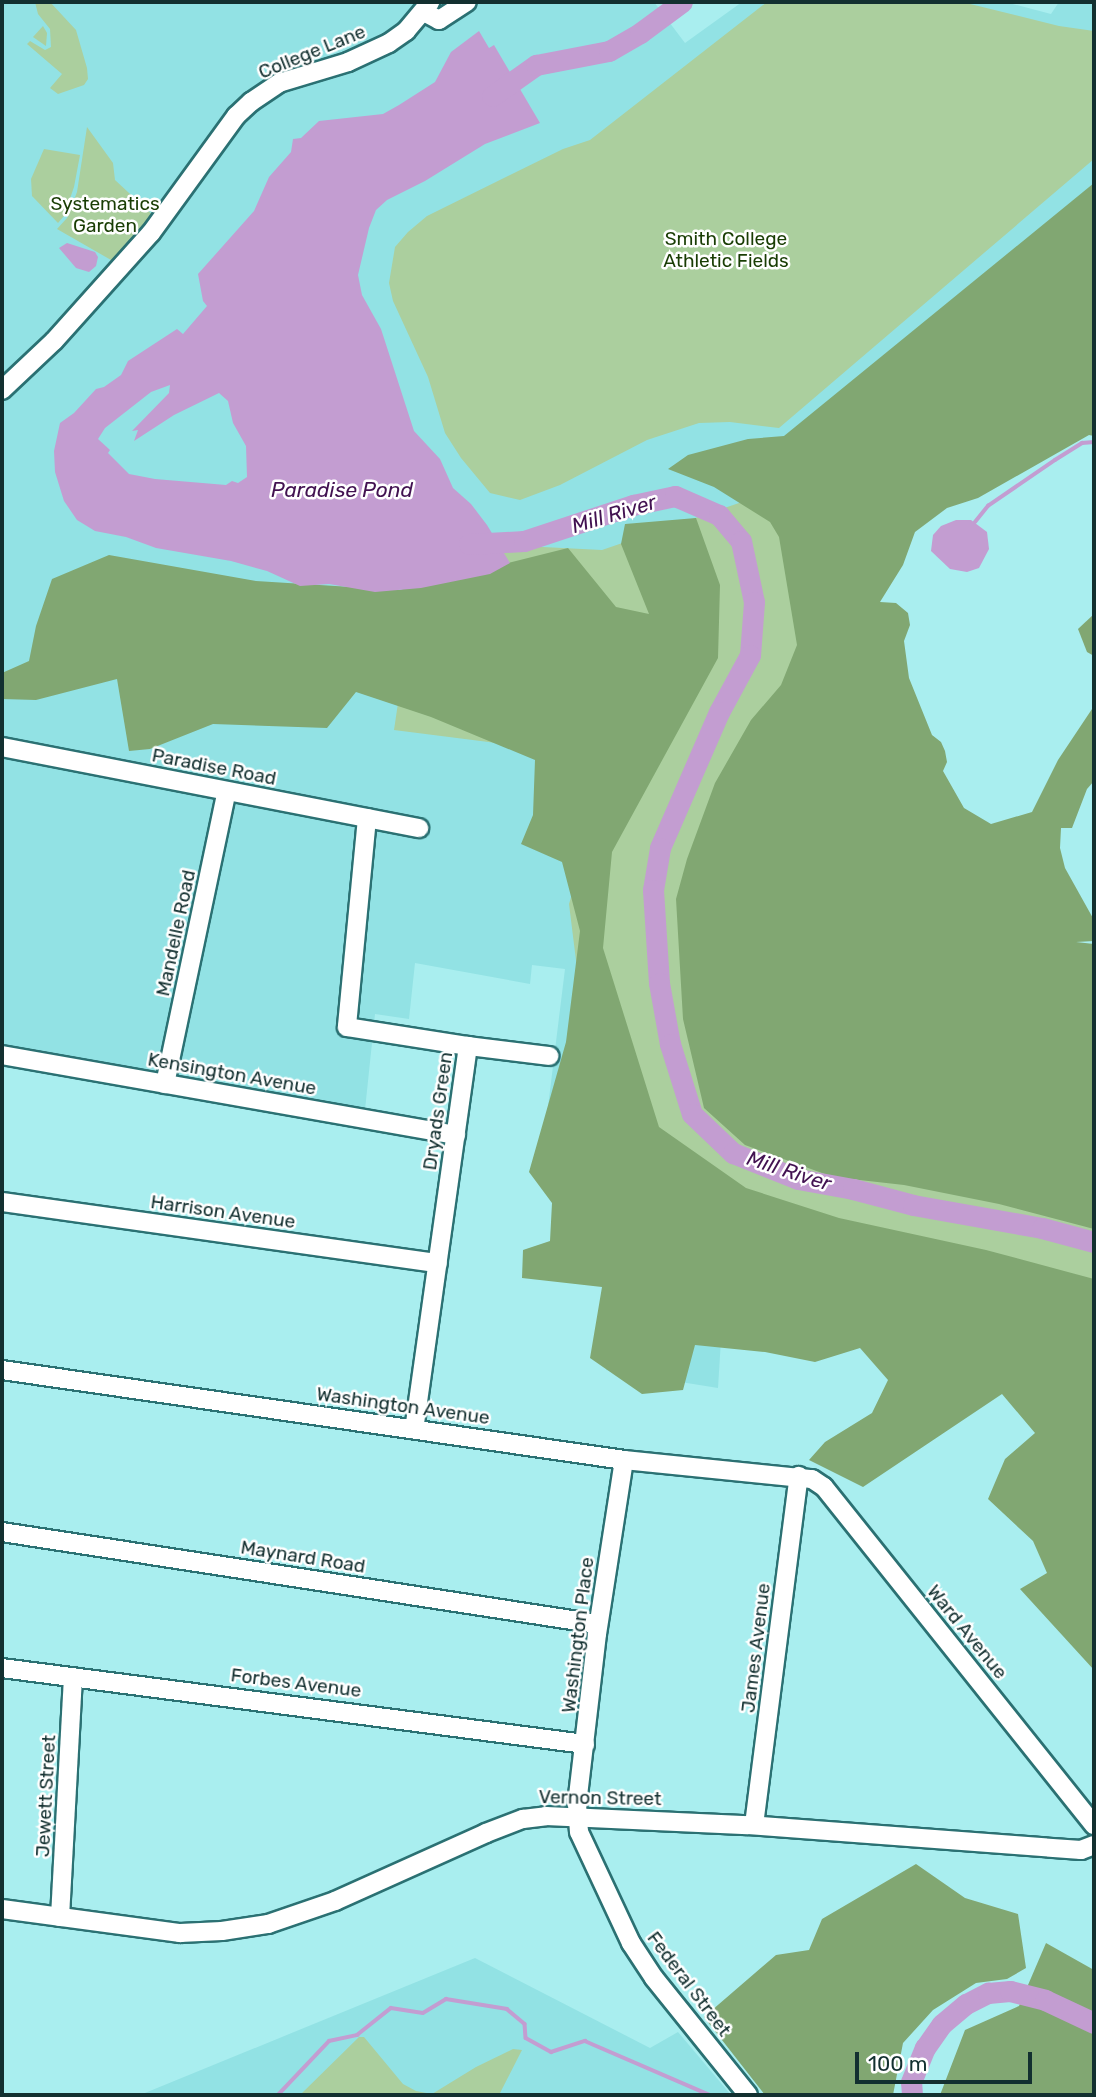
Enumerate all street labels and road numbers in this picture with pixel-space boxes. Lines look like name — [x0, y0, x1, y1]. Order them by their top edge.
street label: College Lane — [255, 20, 369, 84]
street label: Paradise Road — [150, 744, 278, 790]
street label: Mandelle Road — [151, 868, 201, 998]
street label: Kensington Avenue — [146, 1048, 318, 1100]
street label: Dryads Green — [418, 1050, 458, 1172]
street label: Harrison Avenue — [149, 1191, 297, 1233]
street label: Washington Avenue — [315, 1383, 491, 1429]
street label: Maynard Road — [239, 1536, 367, 1578]
street label: Washington Place — [557, 1556, 599, 1714]
street label: Ward Avenue — [922, 1580, 1012, 1684]
street label: James Avenue — [737, 1582, 775, 1714]
street label: Forbes Avenue — [229, 1664, 363, 1702]
street label: Jewett Street — [31, 1734, 61, 1858]
street label: Vernon Street — [538, 1786, 662, 1810]
street label: Federal Street — [642, 1927, 736, 2041]

